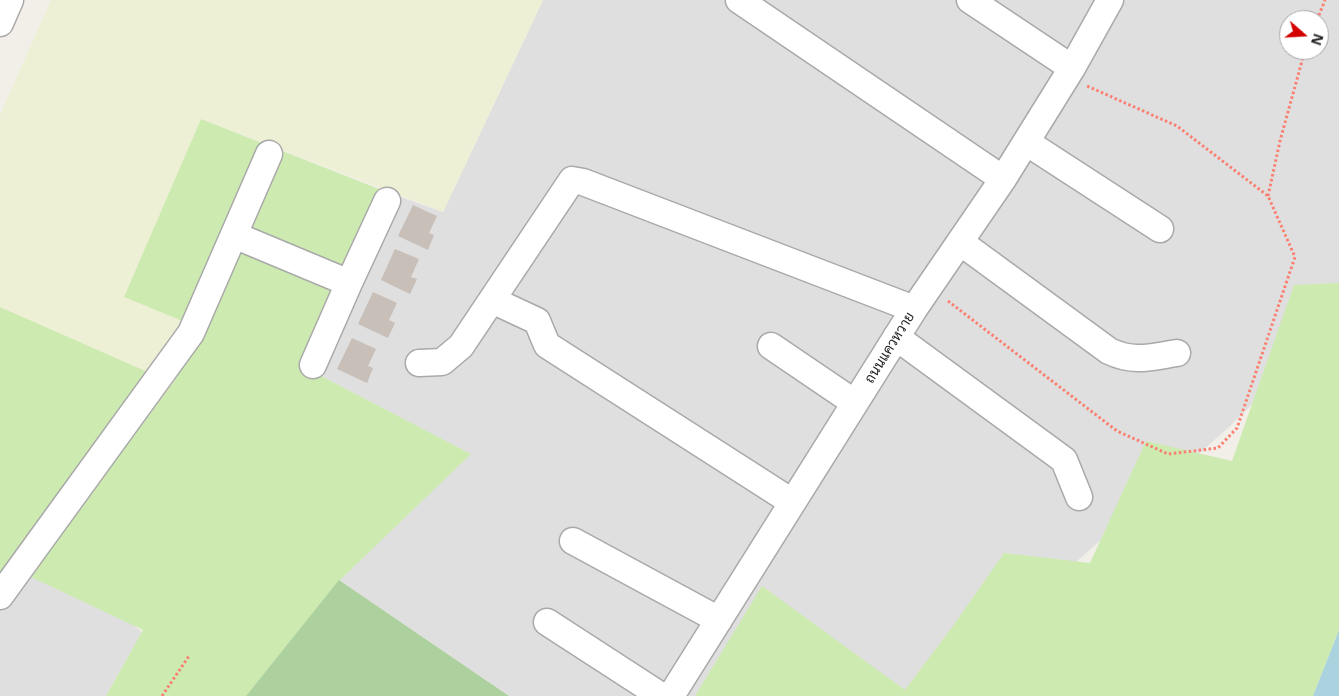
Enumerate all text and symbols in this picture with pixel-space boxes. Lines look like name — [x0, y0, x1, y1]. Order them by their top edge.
north arrow — [1279, 10, 1329, 60]
text: N — [1307, 31, 1329, 48]
street label: ถนนแควหวาย — [862, 309, 918, 387]

